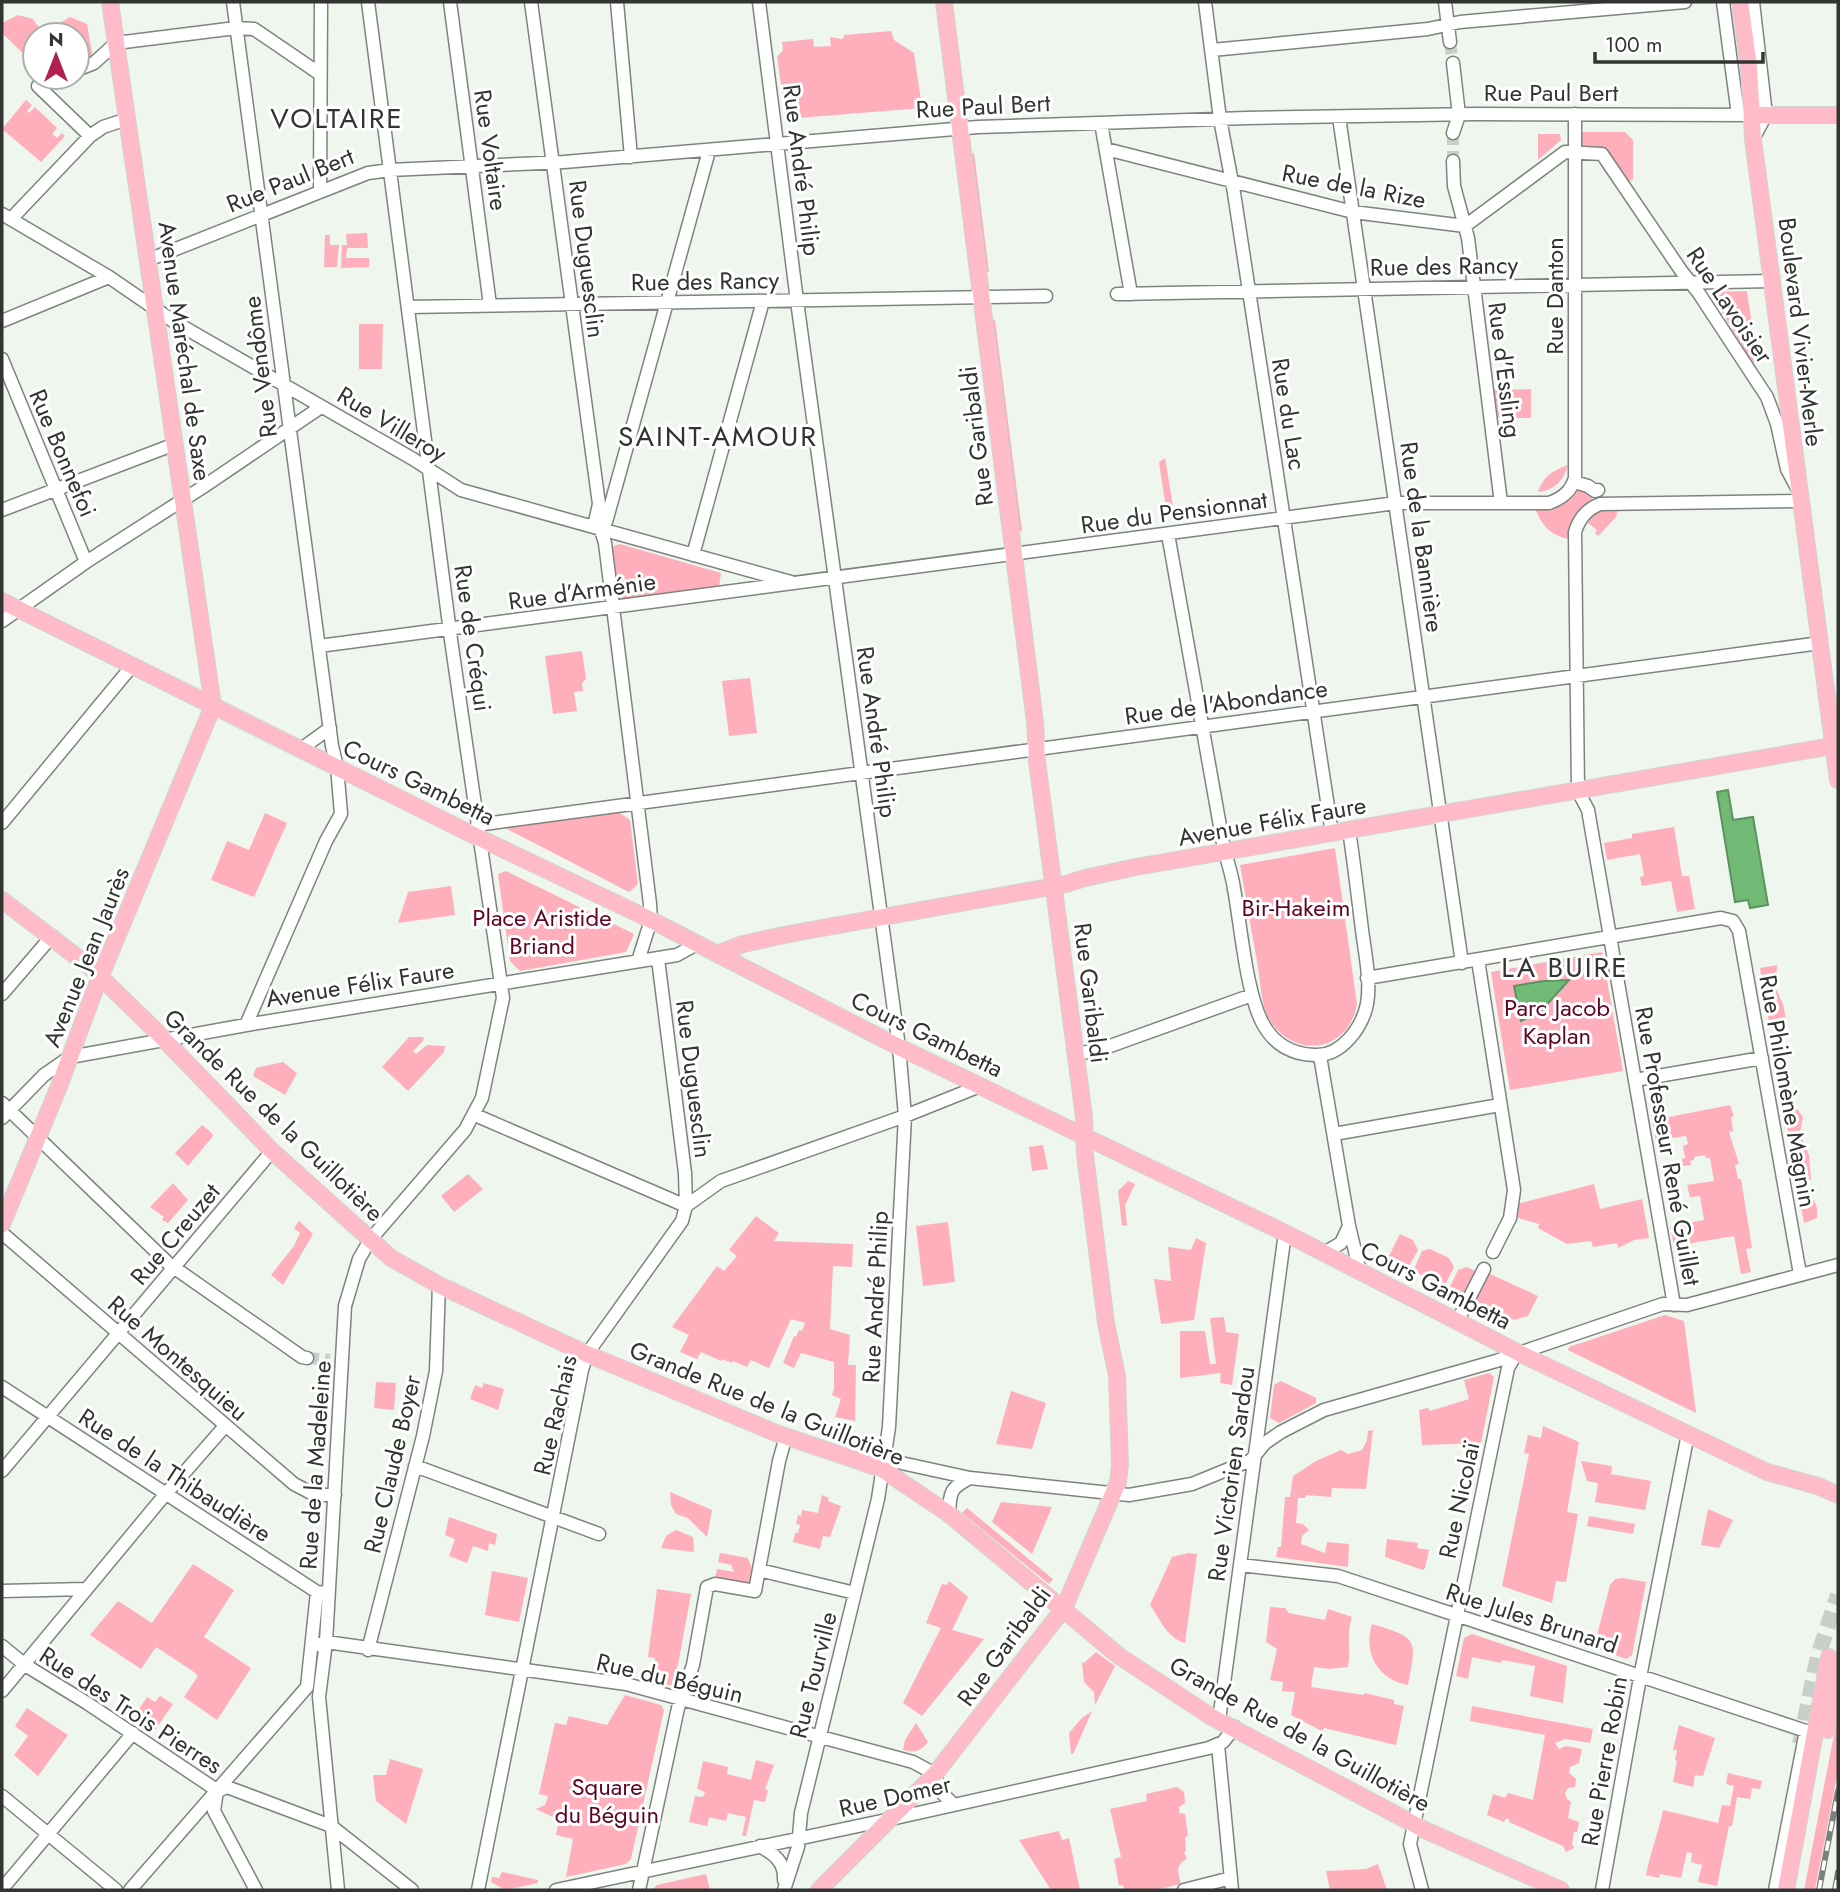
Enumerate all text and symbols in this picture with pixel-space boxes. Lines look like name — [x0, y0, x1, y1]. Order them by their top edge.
north arrow — [21, 21, 91, 91]
scale bar — [1595, 21, 1763, 65]
text: N — [48, 26, 64, 53]
text: 100 m — [1605, 30, 1662, 60]
street label: Rue Paul Bert — [1484, 75, 1619, 110]
street label: Rue André Philip — [774, 82, 830, 258]
street label: Rue Paul Bert — [915, 85, 1051, 127]
street label: Rue Voltaire — [465, 87, 517, 213]
district label: VOLTAIRE — [270, 98, 404, 139]
street label: Rue Paul Bert — [221, 138, 359, 221]
street label: Rue de la Rize — [1279, 155, 1429, 217]
street label: Rue Duguesclin — [560, 178, 614, 340]
street label: Boulevard Vivier-Merle — [1770, 216, 1832, 448]
street label: Avenue Maréchal de Saxe — [149, 219, 221, 483]
street label: Rue Danton — [1537, 237, 1572, 355]
street label: Rue Lavoisier — [1678, 240, 1782, 371]
street label: Rue des Rancy — [1370, 247, 1519, 285]
street label: Rue des Rancy — [631, 262, 780, 300]
street label: Rue Vendôme — [234, 294, 286, 440]
street label: Rue d'Essling — [1479, 300, 1531, 440]
street label: Rue du Lac — [1263, 356, 1315, 472]
street label: Rue Garibaldi — [950, 364, 1002, 508]
street label: Rue Villeroy — [331, 378, 454, 471]
street label: Rue Bonnefoi — [20, 384, 106, 522]
district label: SAINT-AMOUR — [618, 416, 818, 457]
street label: Rue de la Bannière — [1391, 439, 1453, 635]
street label: Rue du Pensionnat — [1078, 482, 1270, 542]
street label: Rue de Créqui — [445, 562, 501, 714]
street label: Rue d’Arménie — [506, 563, 658, 619]
street label: Rue André Philip — [848, 644, 906, 820]
street label: Rue de l'Abondance — [1122, 670, 1330, 734]
street label: Cours Gambetta — [337, 730, 501, 834]
street label: Avenue Félix Faure — [1175, 787, 1369, 855]
street label: Avenue Jean Jaurès — [34, 862, 138, 1052]
park label: Bir-Hakeim — [1241, 890, 1351, 925]
park label: Place Aristide Briand — [472, 900, 612, 963]
street label: Rue Garibaldi — [1065, 921, 1117, 1065]
district label: LA BUIRE — [1501, 947, 1629, 988]
street label: Avenue Félix Faure — [263, 952, 457, 1016]
street label: Rue Philomène Magnin — [1750, 972, 1826, 1210]
street label: Cours Gambetta — [845, 982, 1009, 1086]
park label: Parc Jacob Kaplan — [1504, 990, 1610, 1053]
street label: Rue Duguesclin — [667, 998, 721, 1160]
street label: Grande Rue de la Guillotière — [156, 1000, 392, 1230]
street label: Rue Professeur René Guillet — [1626, 1004, 1710, 1289]
street label: Rue Creuzet — [122, 1175, 228, 1293]
street label: Rue André Philip — [853, 1210, 897, 1384]
street label: Cours Gambetta — [1354, 1232, 1518, 1338]
street label: Rue Montesquieu — [100, 1287, 256, 1429]
street label: Grande Rue de la Guillotière — [624, 1332, 910, 1474]
street label: Rue Rachais — [524, 1352, 586, 1478]
street label: Rue de la Madeleine — [290, 1359, 340, 1571]
street label: Rue Victorien Sardou — [1199, 1364, 1263, 1584]
street label: Rue Claude Boyer — [354, 1371, 430, 1557]
street label: Rue de la Thibaudière — [72, 1399, 278, 1551]
street label: Rue Nicolaï — [1430, 1438, 1489, 1562]
street label: Rue Jules Brunard — [1441, 1574, 1623, 1662]
street label: Rue Garibaldi — [948, 1579, 1060, 1713]
street label: Rue Tourville — [780, 1608, 846, 1742]
street label: Rue des Trois Pierres — [33, 1638, 229, 1782]
street label: Rue du Béguin — [593, 1644, 747, 1712]
street label: Grande Rue de la Guillotière — [1163, 1648, 1437, 1820]
street label: Rue Pierre Robin — [1572, 1673, 1636, 1849]
street label: Rue Domer — [835, 1766, 955, 1826]
park label: Square du Béguin — [555, 1769, 659, 1832]

